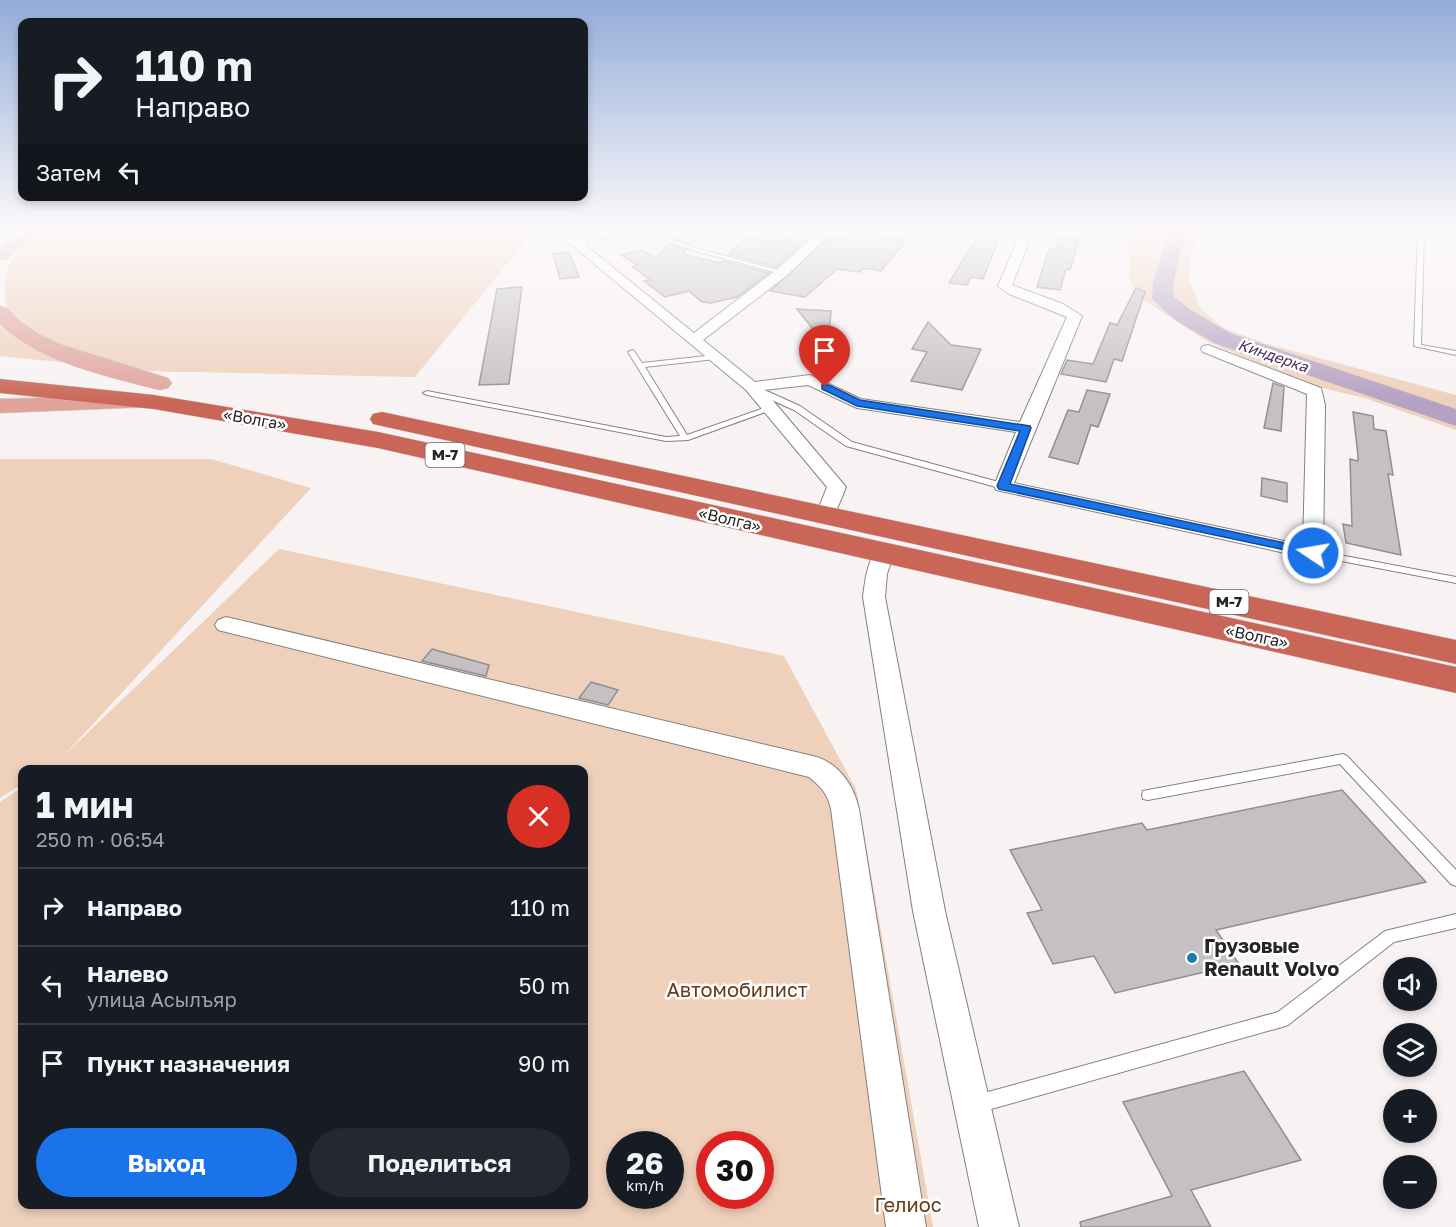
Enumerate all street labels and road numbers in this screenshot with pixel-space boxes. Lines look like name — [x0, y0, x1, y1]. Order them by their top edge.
street label: «Волга» — [222, 404, 288, 434]
road number: М-7 — [426, 443, 464, 467]
street label: «Волга» — [697, 502, 763, 536]
road number: М-7 — [1210, 590, 1248, 614]
street label: «Волга» — [1224, 620, 1290, 652]

